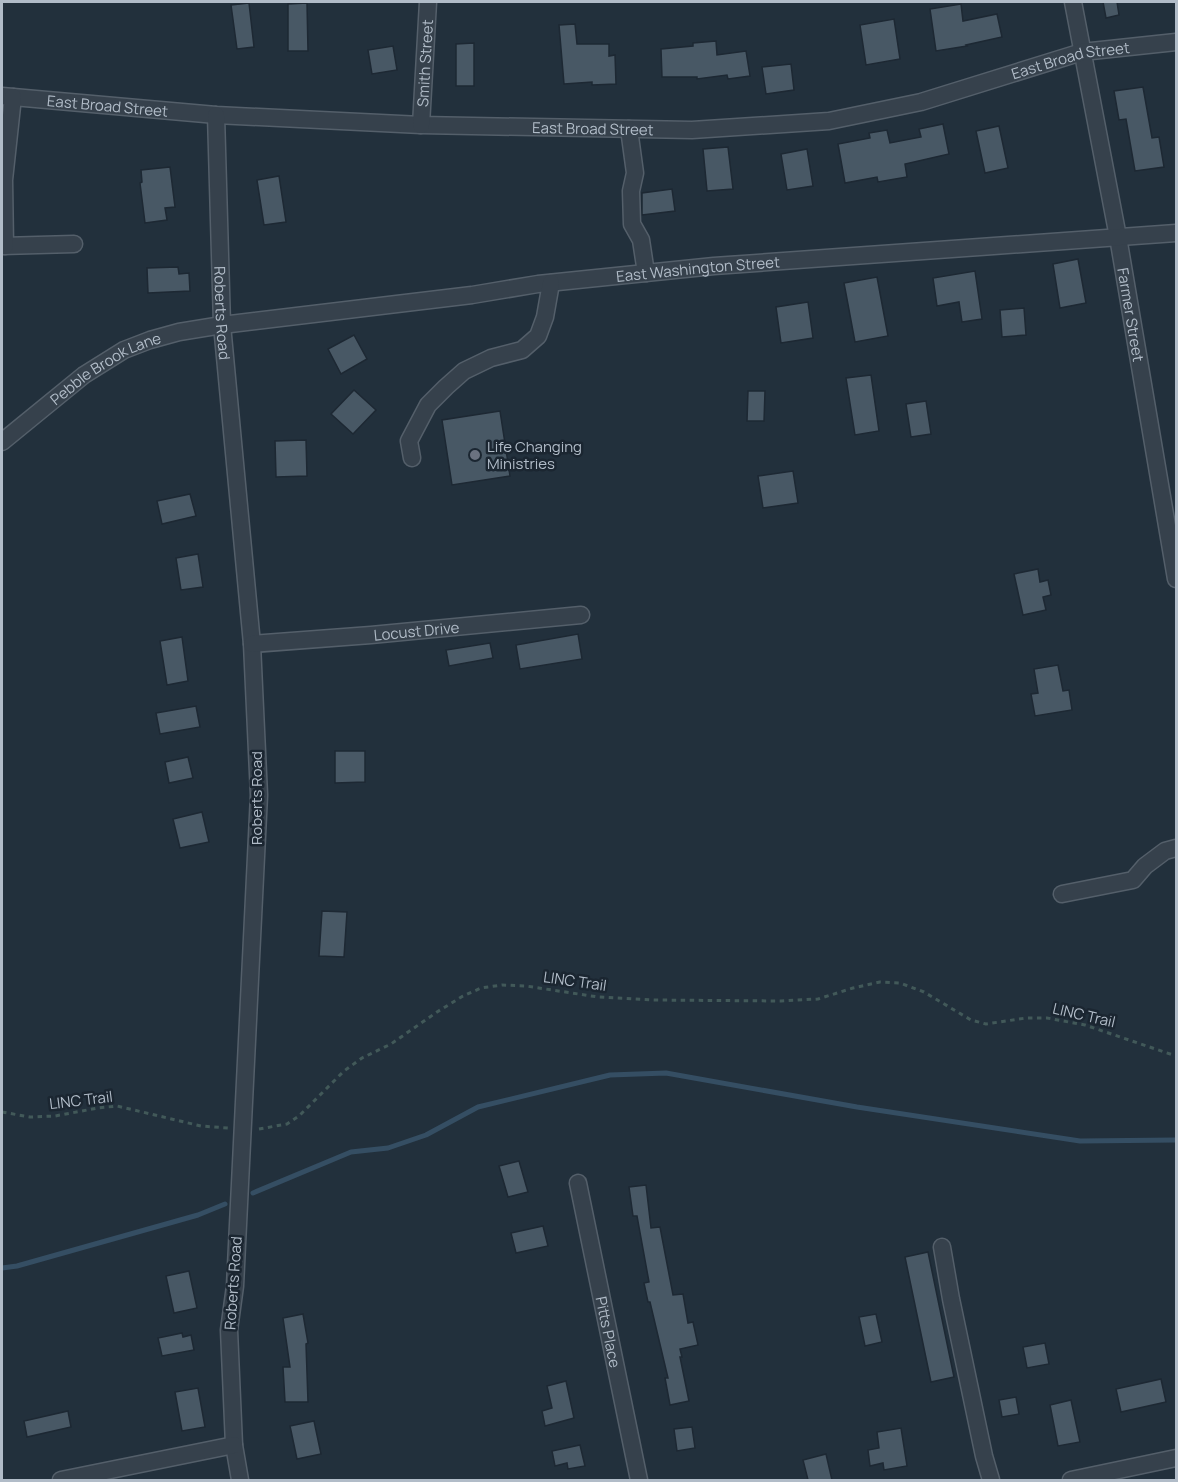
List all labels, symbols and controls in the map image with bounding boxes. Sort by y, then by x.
street label: Smith Street [412,19,437,107]
street label: East Broad Street [1009,37,1131,84]
street label: East Broad Street [46,90,169,121]
street label: East Broad Street [532,117,654,140]
street label: East Washington Street [615,251,781,286]
street label: Roberts Road [210,266,236,361]
street label: Farmer Street [1113,266,1149,363]
street label: Pebble Brook Lane [45,327,163,409]
place label: Life Changing Ministries [487,436,582,474]
marker: Life Changing Ministries [468,448,482,462]
street label: Locust Drive [373,616,460,645]
street label: Roberts Road [246,751,267,845]
street label: LINC Trail [542,966,608,996]
street label: LINC Trail [1051,998,1117,1032]
street label: LINC Trail [48,1086,114,1114]
street label: Roberts Road [219,1235,247,1331]
street label: Pitts Place [591,1294,626,1370]

